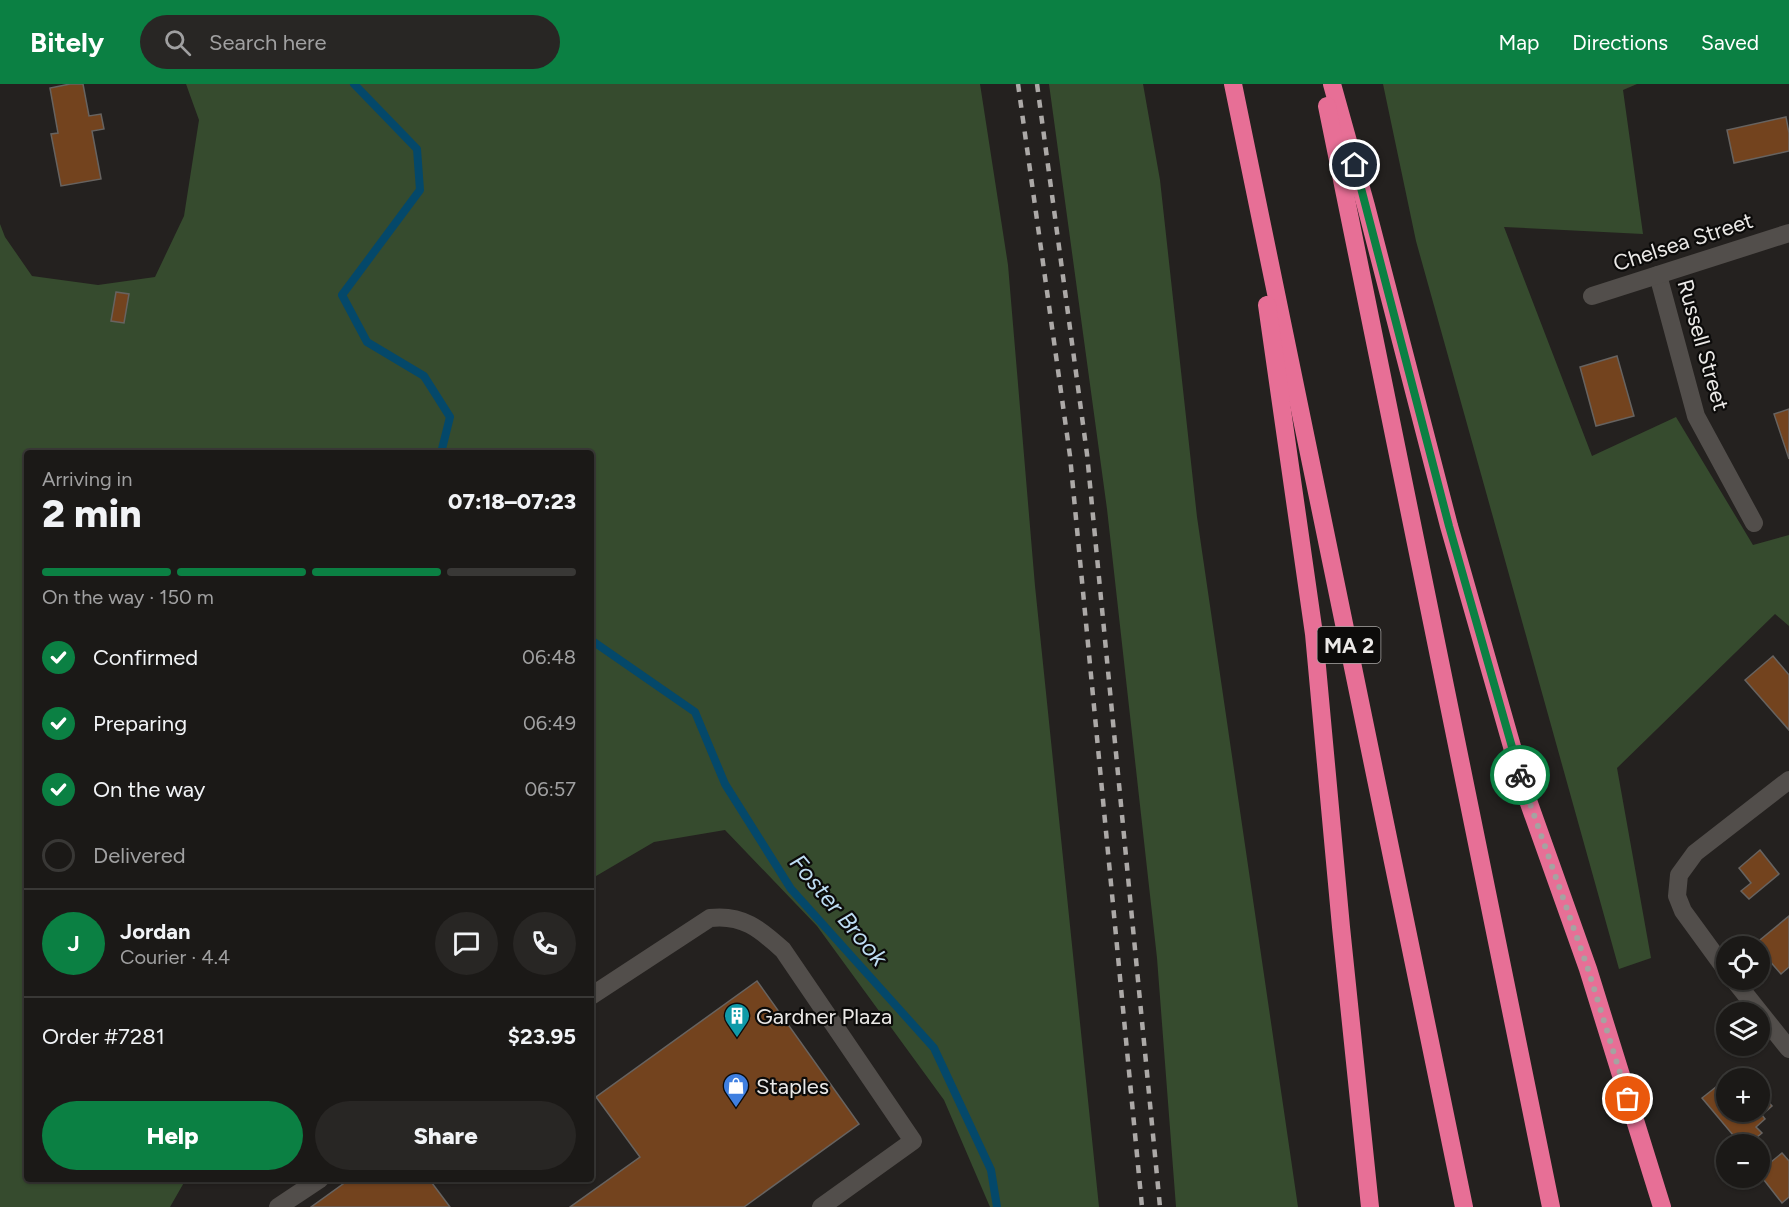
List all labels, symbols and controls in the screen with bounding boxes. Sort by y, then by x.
search box [140,15,560,69]
text: Bitely [30,25,104,59]
icon: search [161,26,194,59]
text: Search here [209,29,327,56]
text: Map [1498,30,1539,55]
text: Directions [1572,30,1668,55]
text: Saved [1701,30,1759,55]
pin [1329,139,1380,190]
icon: home [1338,148,1371,181]
street label: Chelsea Street [1610,207,1756,277]
street label: Russell Street [1671,276,1735,414]
text: Arriving in [42,467,132,491]
text: 07:18–07:23 [448,488,576,515]
text: 2 min [42,490,142,537]
text: On the way · 150 m [42,585,214,609]
road number: MA 2 [1318,627,1380,663]
icon: check [42,641,75,674]
text: Confirmed [93,644,198,671]
text: 06:48 [522,645,576,669]
icon: check [42,707,75,740]
text: Preparing [93,710,187,737]
text: 06:49 [523,711,576,735]
courier [1490,745,1550,805]
icon: bike [1504,759,1537,792]
icon: check [42,773,75,806]
text: On the way [93,776,205,803]
text: 06:57 [525,777,576,801]
text: Delivered [93,842,186,869]
water label: Foster Brook [784,848,895,973]
button: chat [435,912,498,975]
button: phone [513,912,576,975]
text: Jordan [120,918,191,945]
text: J [67,930,80,957]
map controls [1716,936,1770,1188]
button: locate [1716,936,1770,990]
text: Courier · 4.4 [120,945,230,969]
building icon: Gardner Plaza [722,1001,752,1039]
button: layers [1716,1002,1770,1056]
place label: Gardner Plaza [756,1003,892,1030]
text: Order #7281 [42,1023,165,1050]
text: $23.95 [508,1023,576,1050]
button: + [1716,1068,1770,1122]
shop icon: Staples [721,1071,751,1109]
place label: Staples [756,1073,829,1100]
pin [1602,1073,1653,1124]
icon: bag [1611,1082,1644,1115]
button: Help [42,1101,303,1170]
button: Share [315,1101,576,1170]
button: − [1716,1134,1770,1188]

